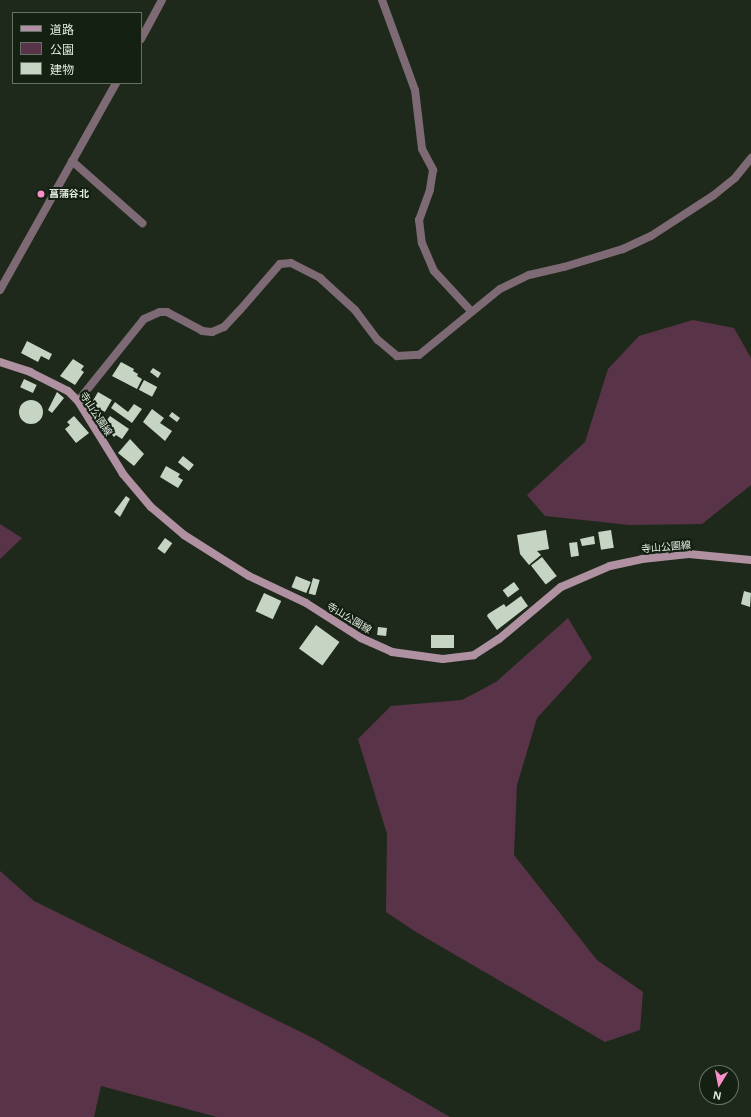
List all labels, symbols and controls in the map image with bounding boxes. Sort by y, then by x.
legend [12,12,142,84]
text: 道路 [50,23,74,37]
text: 公園 [50,43,74,57]
text: 建物 [50,63,74,77]
place label: 菖蒲谷北 [49,188,89,200]
marker: 菖蒲谷北 [36,189,46,199]
street label: 寺山公園線 [77,390,115,438]
street label: 寺山公園線 [641,539,691,555]
street label: 寺山公園線 [324,600,374,636]
north arrow [699,1065,739,1105]
text: N [712,1089,722,1102]

